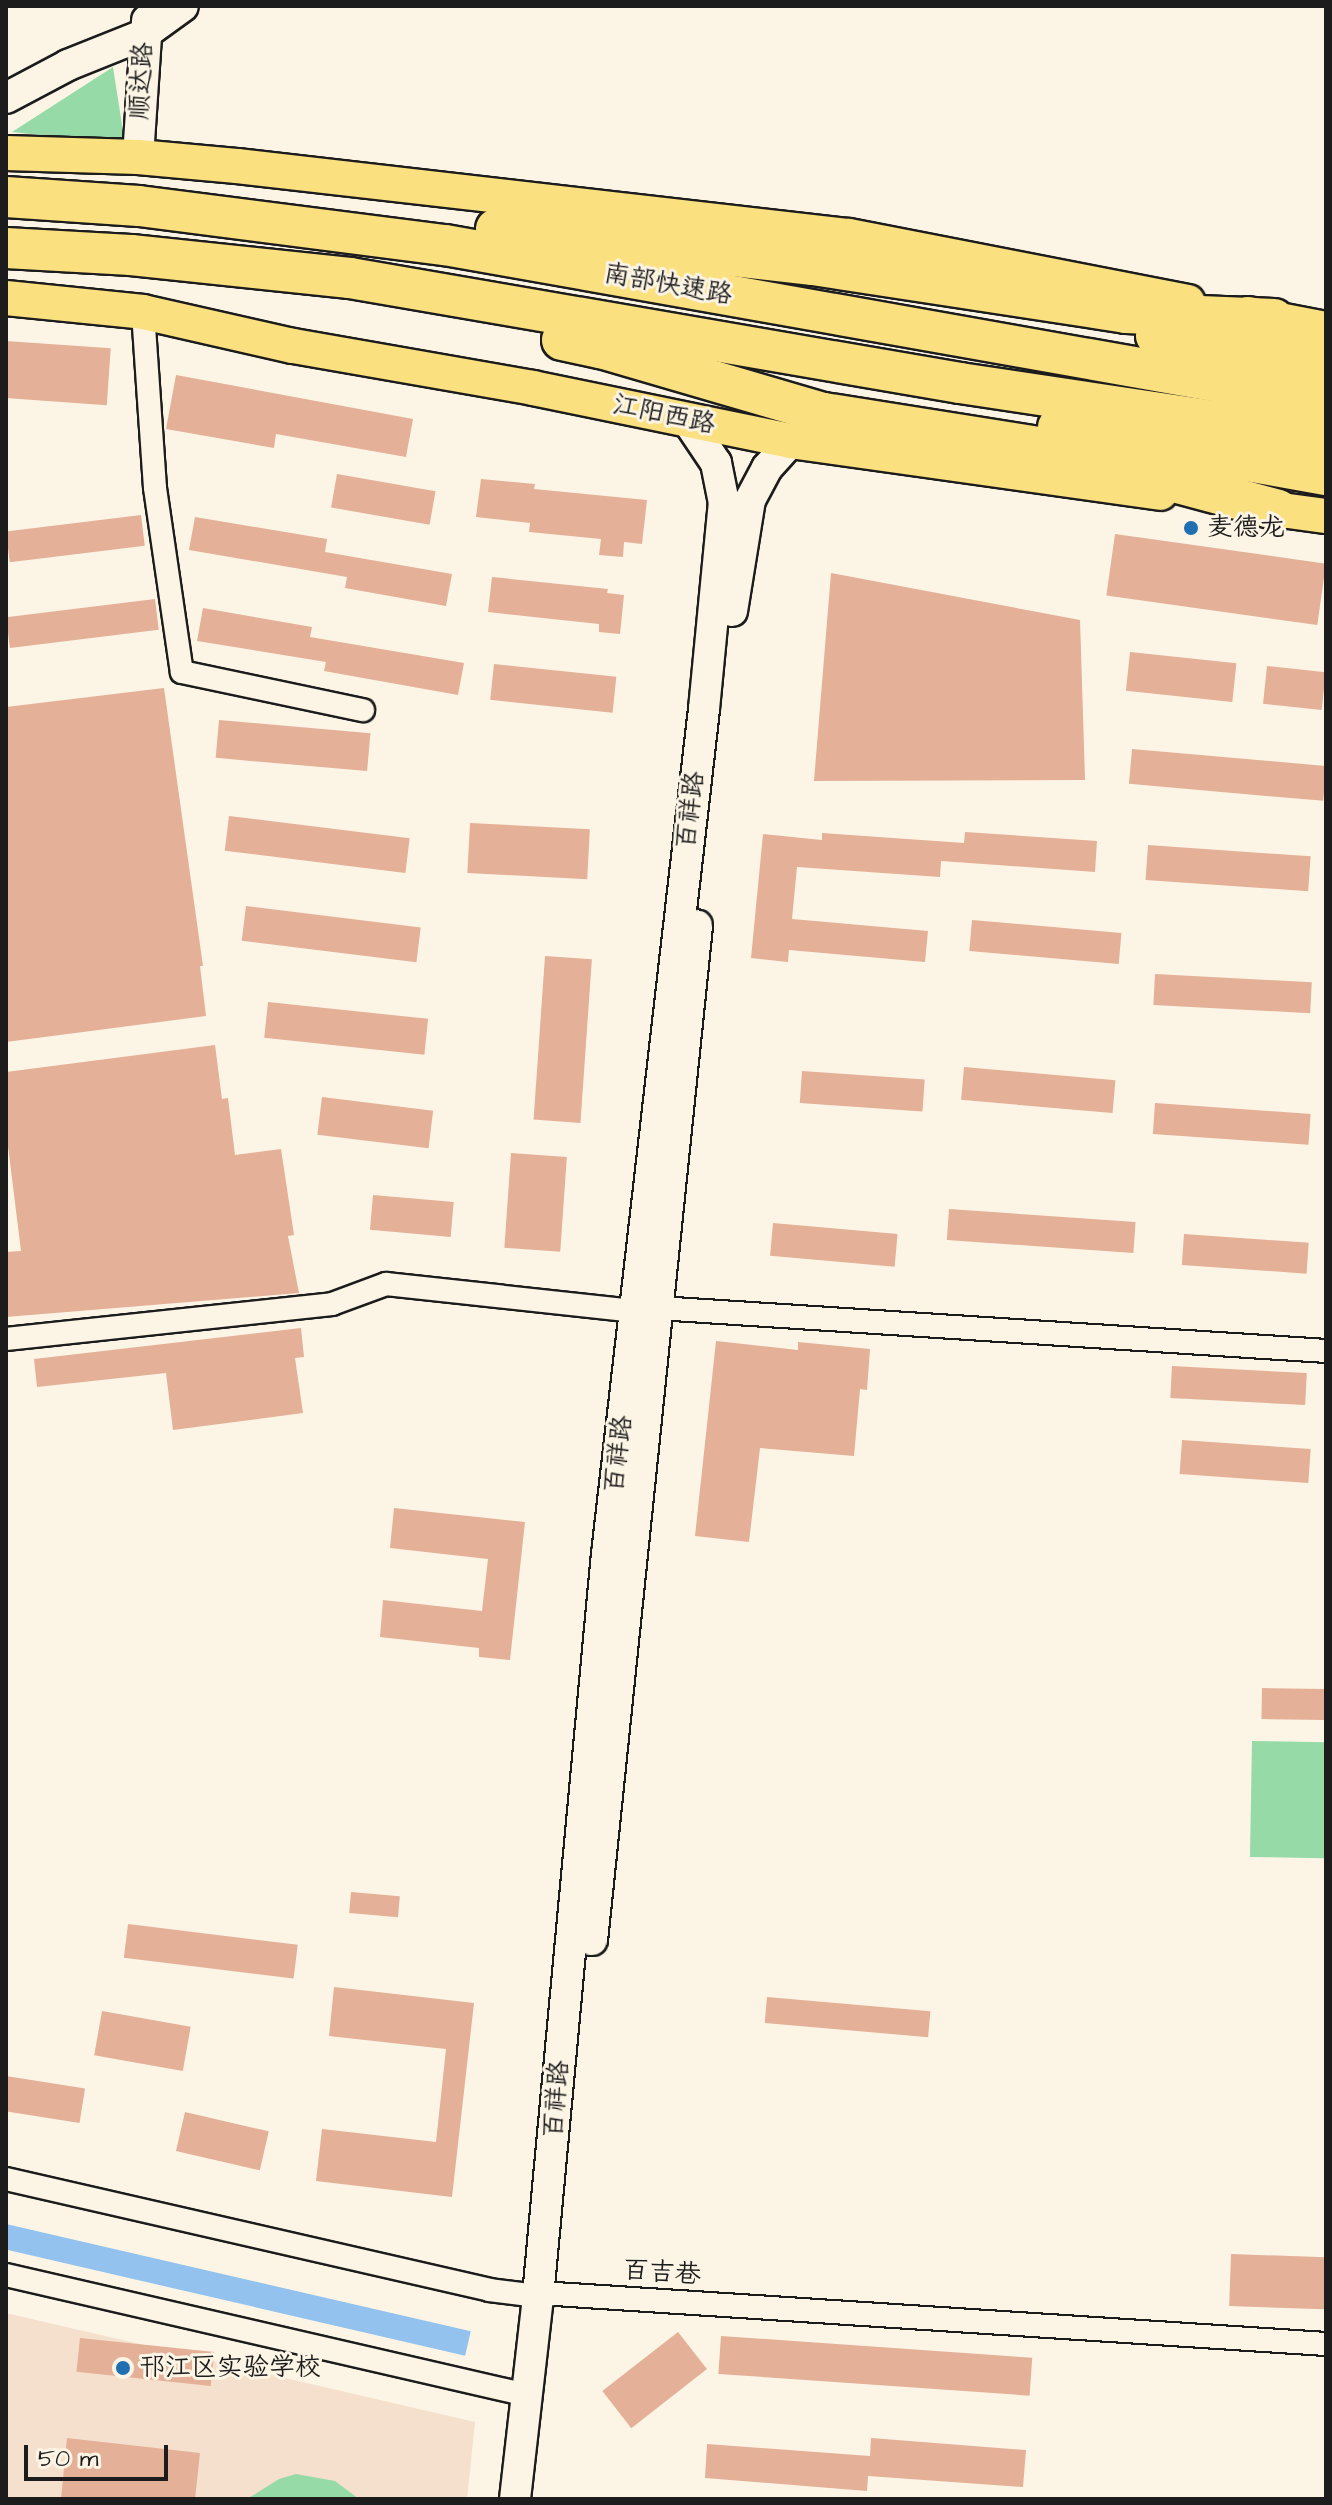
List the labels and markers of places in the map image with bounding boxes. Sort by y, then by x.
place label: 麦德龙 [1207,512,1285,544]
marker: 麦德龙 [1182,519,1200,537]
place label: 邗江区实验学校 [139,2352,321,2384]
marker: 邗江区实验学校 [114,2359,132,2377]

